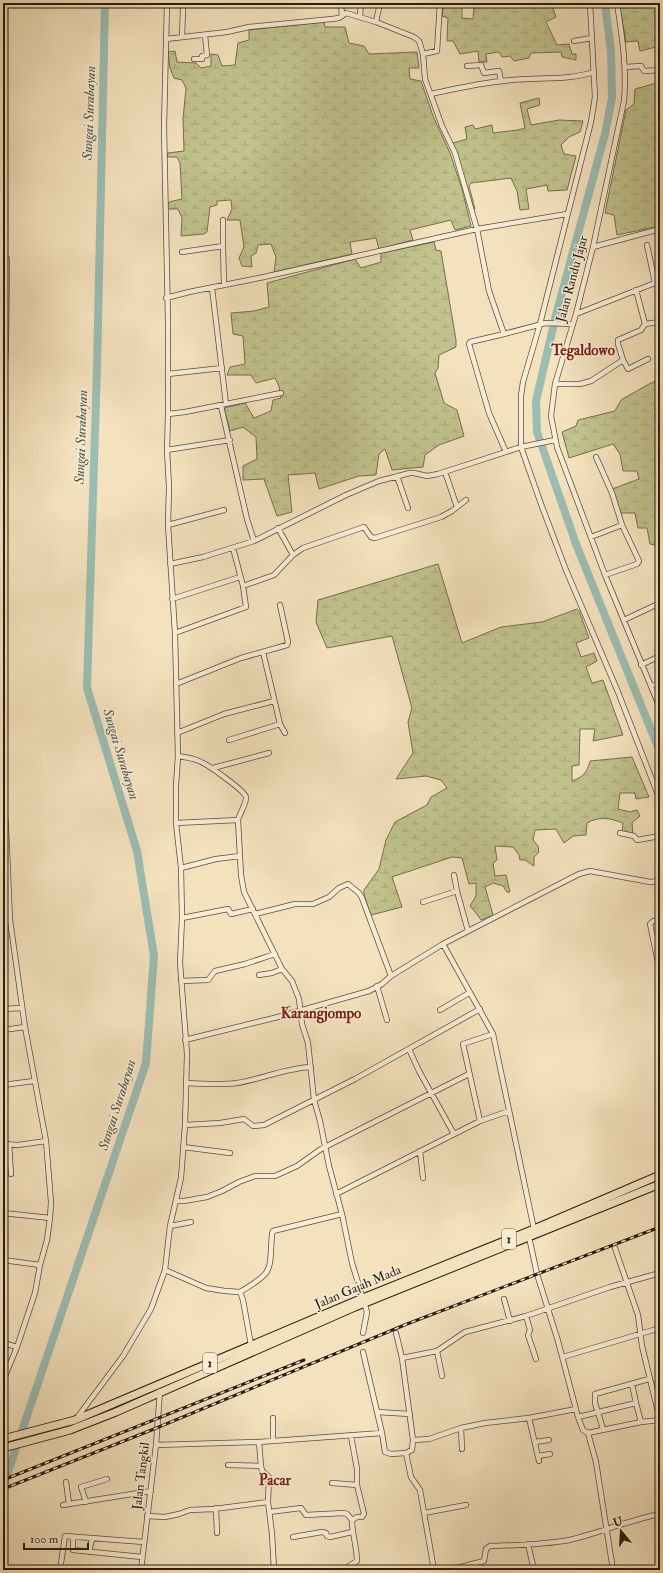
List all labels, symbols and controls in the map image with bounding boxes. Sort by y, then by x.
water label: Sungai Surabayan [79,65,99,162]
street label: Jalan Randu Jajar [552,234,591,325]
district label: Tegaldowo [550,341,616,361]
water label: Sungai Surabayan [71,389,91,486]
water label: Sungai Surabayan [99,705,143,802]
district label: Karangjompo [281,1004,362,1024]
water label: Sungai Surabayan [94,1057,140,1154]
road number: 1 [502,1229,516,1249]
street label: Jalan Gajah Mada [312,1261,404,1313]
road number: 1 [203,1353,217,1373]
street label: Jalan Tangkil [129,1441,153,1512]
district label: Pacar [259,1471,292,1490]
north arrow [601,1511,641,1551]
text: U [612,1514,625,1530]
scale bar [24,1525,88,1551]
text: 100 m [30,1532,59,1547]

